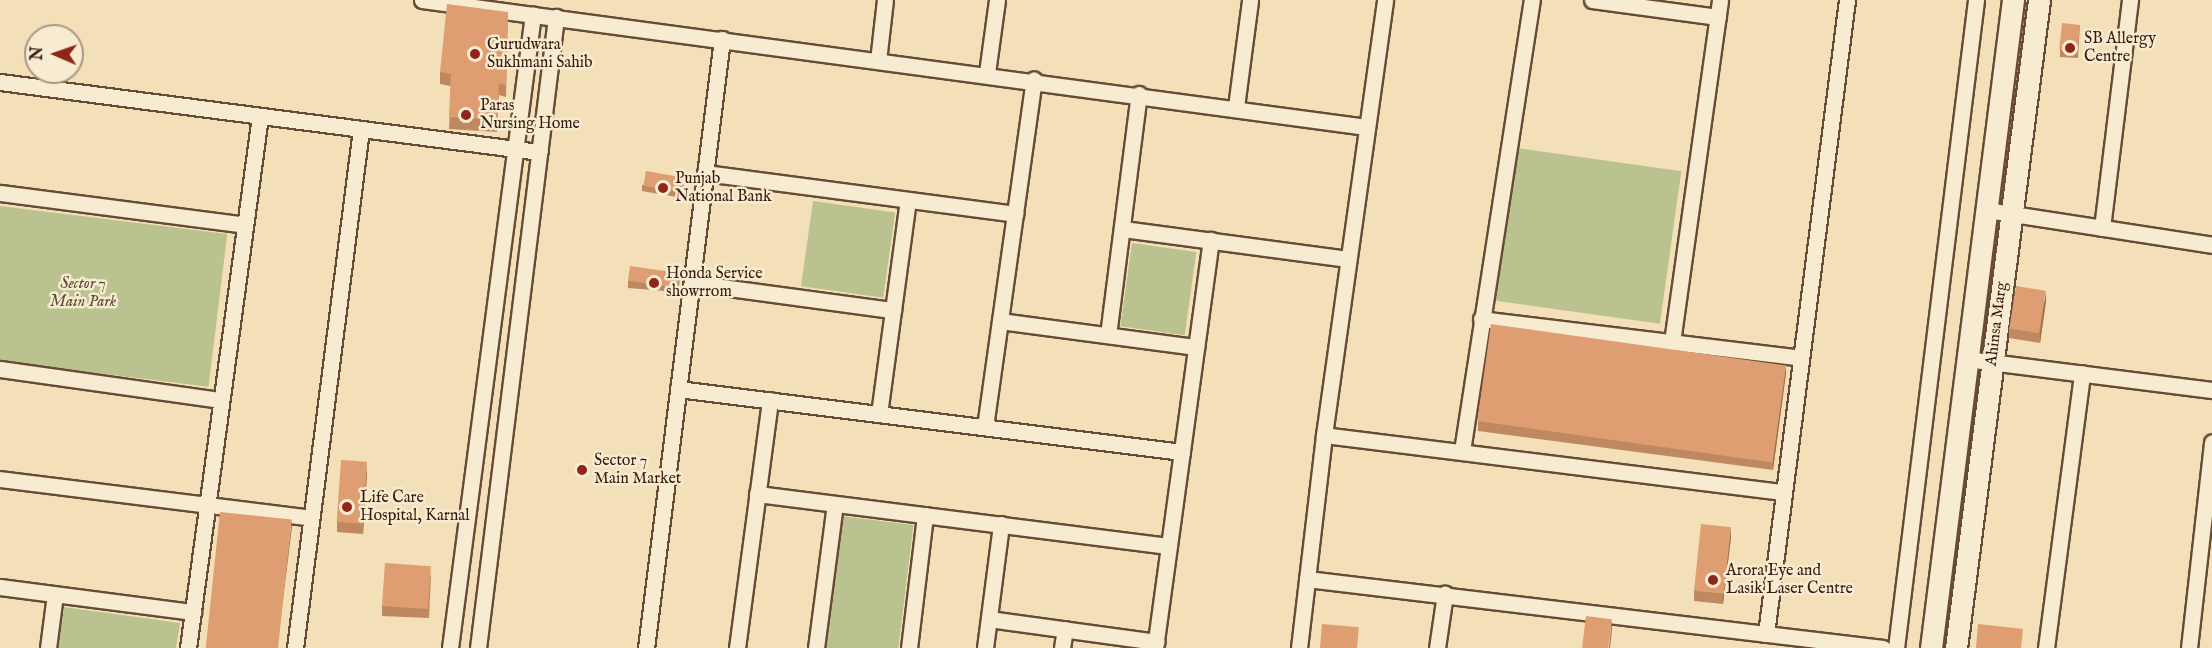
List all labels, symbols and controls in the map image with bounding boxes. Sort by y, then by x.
north arrow [24,24,84,84]
place label: SB Allergy Centre [2084,29,2156,67]
place label: Gurudwara Sukhmani Sahib [487,35,593,73]
marker: SB Allergy Centre [2061,39,2079,57]
text: N [28,46,48,61]
marker: Gurudwara Sukhmani Sahib [468,47,482,61]
place label: Paras Nursing Home [480,96,580,134]
marker: Paras Nursing Home [457,106,475,124]
place label: Punjab National Bank [675,169,771,207]
marker: Punjab National Bank [656,181,670,195]
place label: Honda Service showrrom [666,264,762,302]
park label: Sector 7 Main Park [50,274,116,312]
marker: Honda Service showrrom [647,276,661,290]
street label: Ahinsa Marg [1982,281,2012,367]
place label: Sector 7 Main Market [594,451,681,489]
marker: Sector 7 Main Market [575,463,589,477]
place label: Life Care Hospital, Karnal [360,488,470,526]
marker: Life Care Hospital, Karnal [338,498,356,516]
place label: Arora Eye and Lasik Laser Centre [1726,561,1853,599]
marker: Arora Eye and Lasik Laser Centre [1704,571,1722,589]

